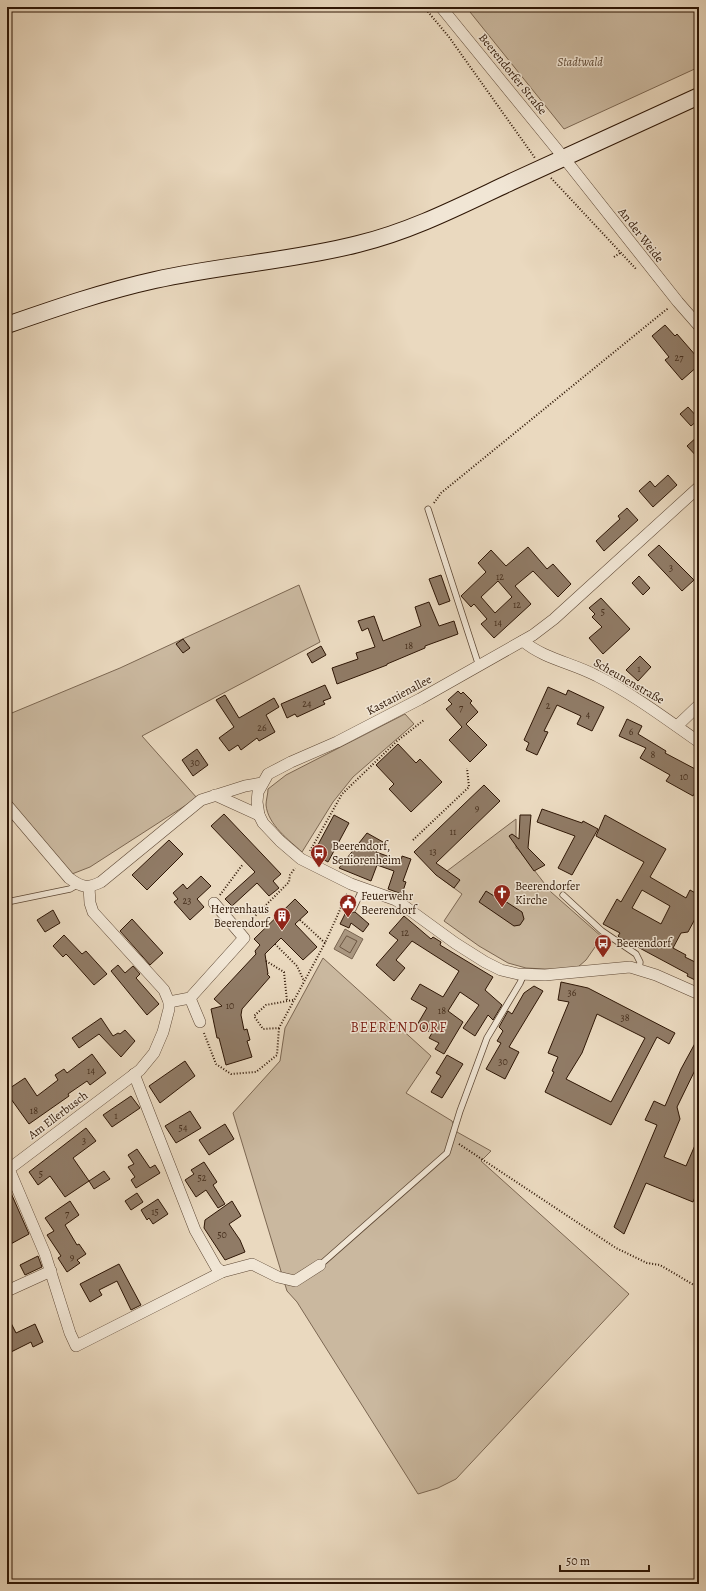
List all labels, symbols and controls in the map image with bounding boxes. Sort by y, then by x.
street label: Beerendorfer Straße [475,30,551,118]
park label: Stadtwald [557,54,603,70]
street label: An der Weide [614,204,667,266]
house number: 27 [675,351,684,364]
house number: 3 [669,561,673,574]
house number: 12 [496,570,504,583]
house number: 12 [513,598,521,611]
house number: 5 [601,605,605,618]
house number: 14 [494,616,502,629]
house number: 18 [405,639,413,652]
street label: Scheunenstraße [591,654,667,708]
house number: 1 [637,662,641,675]
street label: Kastanienallee [364,671,434,719]
house number: 24 [302,697,312,710]
house number: 2 [546,699,551,712]
house number: 7 [459,701,464,714]
house number: 4 [586,708,591,721]
house number: 26 [257,721,267,734]
house number: 6 [629,725,634,738]
house number: 8 [651,748,656,761]
house number: 30 [190,756,200,769]
house number: 10 [680,770,688,783]
house number: 9 [475,801,480,814]
house number: 11 [450,825,457,838]
place label: Beerendorf, Seniorenheim [332,838,401,868]
bus stop icon: Beerendorf, Seniorenheim [309,843,329,868]
house number: 13 [429,845,437,858]
place label: Beerendorfer Kirche [515,878,580,908]
church icon: Beerendorfer Kirche [492,883,512,908]
place label: Feuerwehr Beerendorf [361,888,418,918]
public building icon: Feuerwehr Beerendorf [338,893,358,918]
house number: 23 [183,894,191,907]
place label: Herrenhaus Beerendorf [210,901,271,931]
building icon: Herrenhaus Beerendorf [272,906,292,931]
house number: 12 [401,926,409,939]
bus stop icon: Beerendorf [593,933,613,958]
place label: Beerendorf [616,935,673,951]
house number: 36 [568,986,577,999]
house number: 10 [226,999,234,1012]
house number: 18 [438,1004,446,1017]
house number: 38 [620,1011,630,1024]
district label: BEERENDORF [350,1018,448,1037]
house number: 30 [498,1055,508,1068]
house number: 14 [87,1064,95,1077]
street label: Am Ellerbusch [24,1087,92,1143]
house number: 18 [30,1104,38,1117]
house number: 1 [114,1109,118,1122]
house number: 54 [179,1121,188,1134]
house number: 3 [82,1134,86,1147]
house number: 5 [39,1167,43,1180]
house number: 52 [197,1171,207,1184]
house number: 15 [151,1205,159,1218]
house number: 7 [65,1207,70,1220]
house number: 50 [217,1228,227,1241]
house number: 9 [70,1250,75,1263]
scale bar [560,1547,649,1573]
text: 50 m [566,1553,590,1569]

